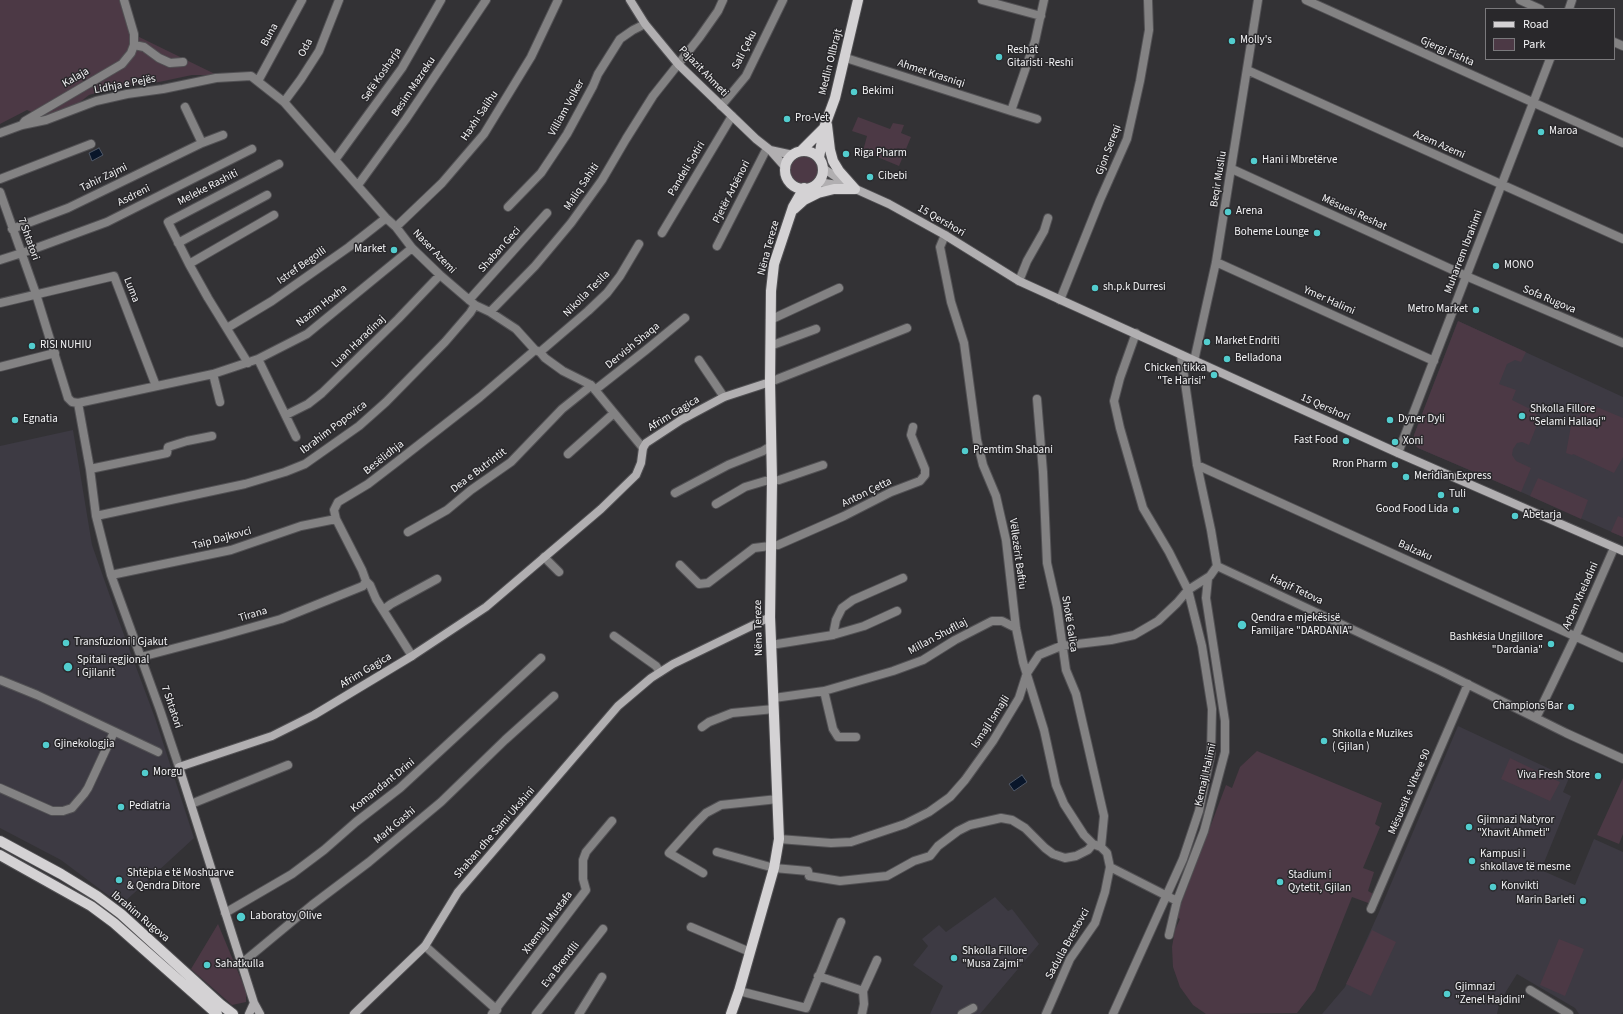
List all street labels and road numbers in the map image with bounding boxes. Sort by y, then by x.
street label: Buna [259,21,281,49]
street label: Sali Çeku [730,28,760,72]
street label: Medlin Ollbrajt [816,28,846,96]
street label: Gjergj Fishta [1418,34,1476,70]
street label: Oda [296,37,316,59]
street label: Pajazit Ahmeti [675,44,731,100]
street label: Sefë Kosharja [359,45,405,105]
street label: Besim Mazreku [389,55,439,119]
street label: Ahmet Krasniqi [896,57,966,91]
street label: Kalaja [60,65,92,91]
street label: Lidhja e Pejës [93,73,157,97]
street label: Villiam Volker [546,78,588,138]
street label: Haxhi Salihu [458,89,502,143]
street label: Gjon Sereqi [1093,123,1125,177]
street label: Azem Azemi [1411,128,1467,162]
street label: Pandeli Sotiri [666,139,708,199]
street label: Beqir Musliu [1208,150,1230,208]
street label: Pjetër Arbënori [710,158,754,226]
street label: Tahir Zajmi [78,161,130,195]
street label: Maliq Sahiti [561,161,603,213]
street label: Meleke Rashiti [176,167,240,209]
street label: Asdreni [115,182,153,210]
street label: Mësuesi Reshat [1319,192,1389,234]
street label: 15 Qershori [915,202,967,240]
street label: Muharrem Ibrahimi [1442,208,1486,296]
street label: 7 Shtatori [14,216,42,262]
street label: Nëna Tereze [755,219,783,277]
street label: Shaban Geci [476,224,524,276]
street label: Naser Azemi [410,227,458,277]
street label: Istref Begolli [275,244,329,288]
street label: Nikolla Teslla [561,268,613,320]
street label: Luma [120,276,142,304]
street label: Nazim Hoxha [294,282,350,330]
street label: Sofa Rugova [1520,283,1578,317]
street label: Ymer Halimi [1301,284,1357,318]
street label: Luan Haradinaj [329,313,389,371]
street label: Dervish Shaqa [603,320,663,372]
street label: 15 Qershori [1298,391,1352,425]
street label: Afrim Gagica [646,393,702,435]
street label: Ibrahim Popovica [298,399,370,457]
street label: Besëlidhja [361,438,407,478]
street label: Dea e Butrintit [449,446,509,496]
street label: Anton Çetta [840,475,894,511]
street label: Vëllezërit Baftiu [1005,518,1029,590]
street label: Taip Dajkovci [191,525,253,553]
street label: Balzaku [1396,538,1434,564]
street label: Arben Xheladini [1560,560,1602,632]
street label: Haqif Tetova [1267,572,1325,608]
street label: Shotë Galica [1058,595,1080,653]
street label: Nëna Tereze [752,600,766,656]
street label: Tirana [237,604,269,626]
street label: Millan Shufllaj [906,616,970,658]
street label: Afrim Gagica [338,650,394,692]
street label: 7 Shtatori [158,684,184,730]
street label: Ismajl Ismajli [969,693,1013,751]
street label: Kemajl Halimi [1192,742,1220,808]
street label: Mësuesit e Viteve 90 [1386,747,1434,837]
street label: Komandant Drini [348,756,418,816]
street label: Shaban dhe Sami Ukshini [452,785,538,881]
street label: Mark Gashi [371,805,419,847]
street label: Ibrahim Rugova [108,889,172,945]
street label: Xhemajl Mustafa [520,889,576,957]
street label: Sadulla Brestovci [1043,906,1093,982]
street label: Eva Brendlli [539,939,583,991]

